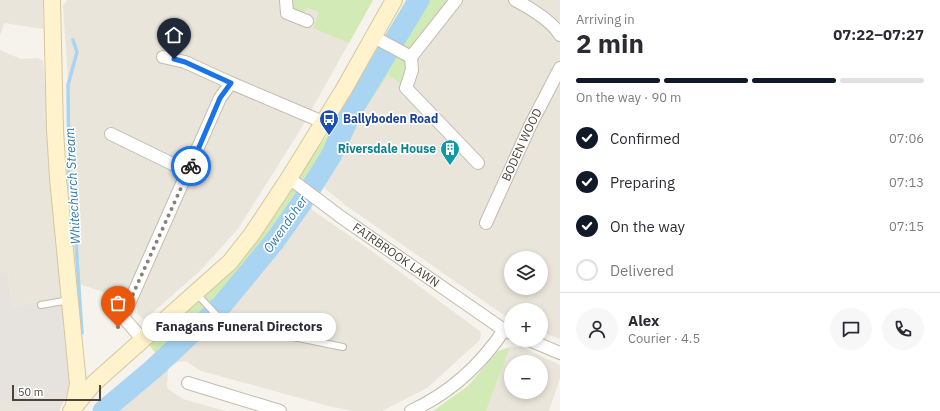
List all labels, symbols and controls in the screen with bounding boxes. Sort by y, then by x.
text: Arriving in [576,11,635,28]
pin [157,18,191,59]
icon: home [163,24,185,46]
text: 07:22–07:27 [833,25,924,44]
text: 2 min [576,26,644,60]
text: On the way · 90 m [576,89,681,106]
street label: BODEN WOOD [498,106,545,183]
bus stop icon: Ballyboden Road [318,108,340,136]
place label: Ballyboden Road [343,111,438,126]
water label: Whitechurch Stream [61,127,84,245]
icon: check [576,127,598,149]
text: Confirmed [610,129,680,148]
text: 07:06 [889,130,924,147]
building icon: Riversdale House [439,138,461,166]
place label: Riversdale House [338,141,436,156]
courier [171,146,211,186]
icon: bike [180,155,202,177]
icon: check [576,171,598,193]
text: Preparing [610,173,675,192]
text: 07:13 [889,174,924,191]
water label: Owendoher [260,191,312,256]
icon: check [576,215,598,237]
text: On the way [610,217,685,236]
text: 07:15 [889,218,924,235]
street label: FAIRBROOK LAWN [350,219,443,290]
map controls [504,251,548,399]
button: layers [504,251,548,295]
text: Delivered [610,261,674,280]
pin [101,286,135,327]
icon: bag [107,292,129,314]
button: + [504,303,548,347]
button: person [576,308,618,350]
button: chat [830,308,872,350]
button: phone [882,308,924,350]
text: Alex [628,311,659,330]
callout: Fanagans Funeral Directors [142,313,336,341]
text: Fanagans Funeral Directors [155,318,323,335]
text: Courier · 4.5 [628,330,700,347]
button: − [504,355,548,399]
scale bar [12,383,101,402]
text: 50 m [18,385,43,399]

